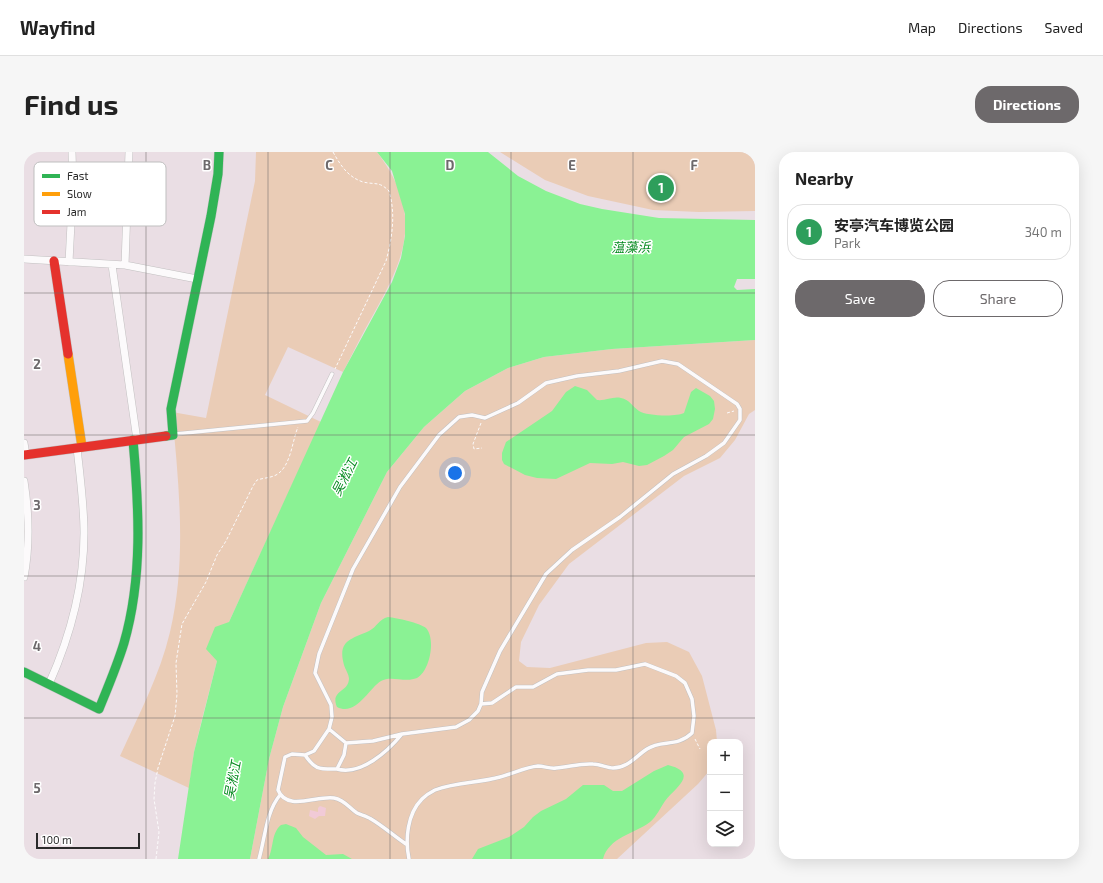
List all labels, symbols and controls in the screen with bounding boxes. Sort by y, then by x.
text: Wayfind [20,16,95,39]
text: Map [908,19,936,36]
text: Directions [958,19,1023,36]
text: Saved [1045,19,1083,36]
button: Directions [975,86,1079,123]
text: Find us [24,87,118,121]
text: B [203,157,211,173]
text: C [325,157,333,173]
text: D [446,157,455,173]
text: E [568,157,576,173]
text: F [690,157,698,173]
legend [34,162,166,226]
text: Nearby [795,168,853,188]
text: Fast [67,169,89,182]
pin: 1 [648,173,674,203]
text: Slow [67,187,92,200]
text: Jam [67,205,86,218]
text: 安亭汽车博览公园 [834,216,954,234]
text: 1 [806,224,812,240]
text: 340 m [1025,224,1062,240]
text: Park [834,235,861,251]
water label: 蕰藻浜 [611,239,652,255]
button: Save [795,280,925,317]
button: Share [933,280,1063,317]
text: 2 [33,356,41,372]
water label: 吴淞江 [328,454,361,498]
your location [445,463,465,483]
text: 3 [33,497,41,513]
text: 4 [33,638,41,654]
map controls [707,739,743,847]
button: + [707,739,743,775]
water label: 吴淞江 [220,757,244,801]
button: − [707,775,743,811]
text: 5 [33,780,41,796]
button: layers [707,811,743,847]
scale bar [36,831,140,850]
text: 100 m [42,833,72,846]

